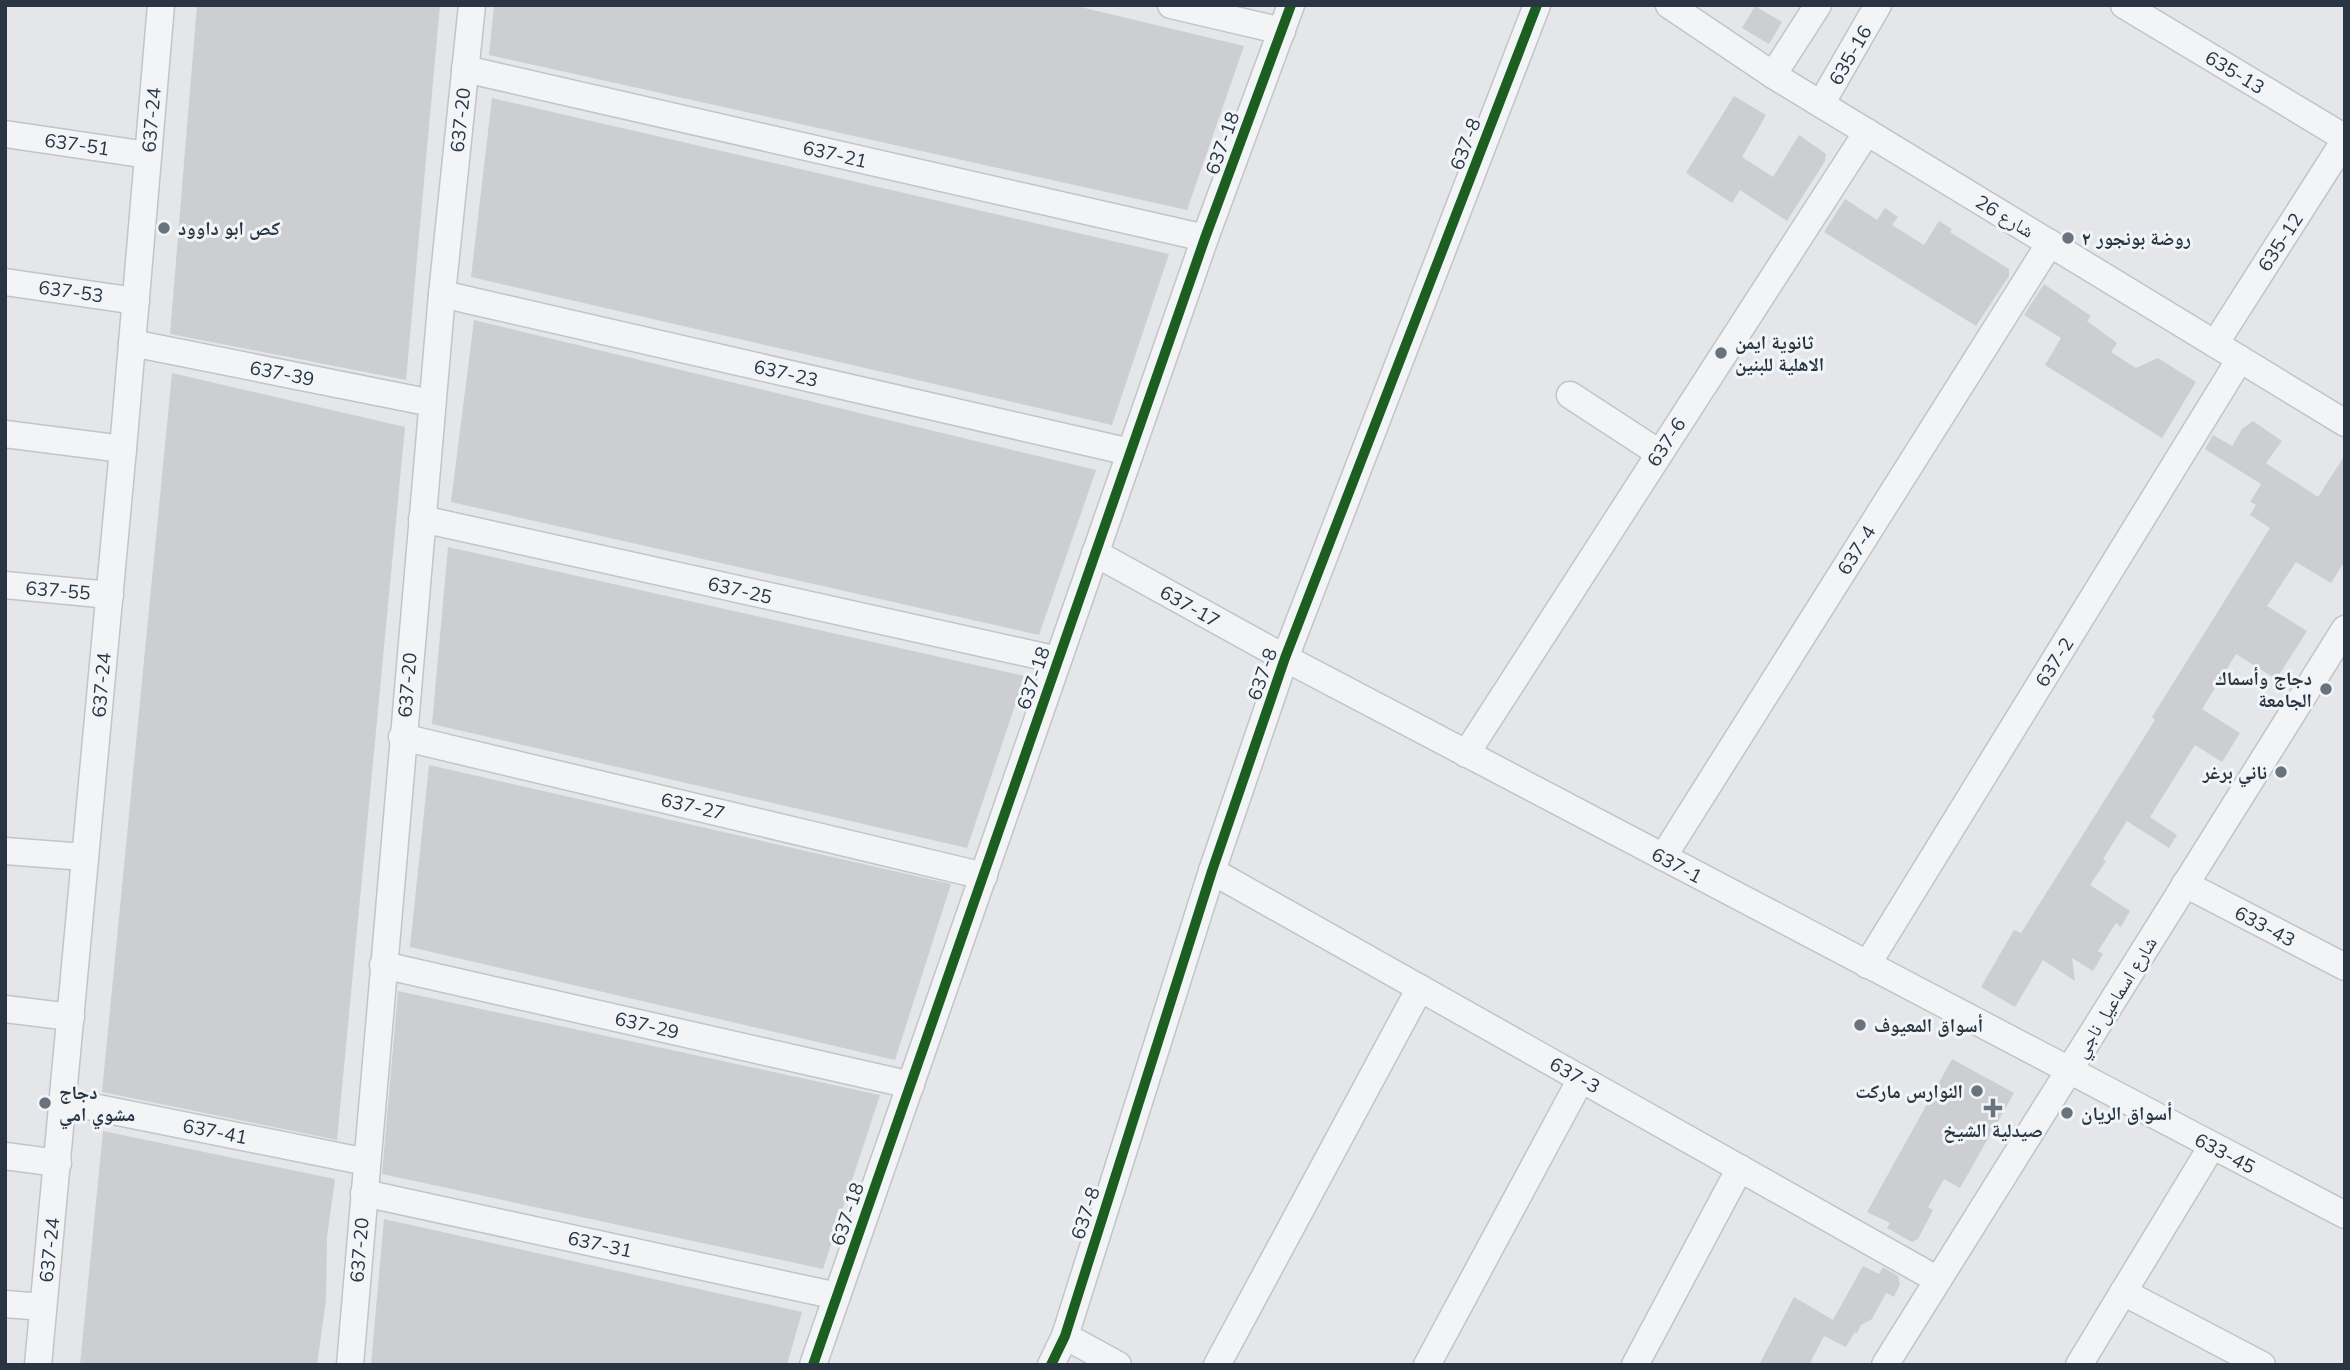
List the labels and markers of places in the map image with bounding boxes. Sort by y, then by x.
place label: كص ابو داوود [178,216,281,240]
marker: كص ابو داوود [156,220,172,236]
place label: روضة بونجور ٢ [2082,226,2191,250]
marker: روضة بونجور ٢ [2060,230,2076,246]
place label: ثانوية ايمن الاهلية للبنين [1735,330,1824,376]
marker: ثانوية ايمن الاهلية للبنين [1713,345,1729,361]
place label: دجاج وأسماك الجامعة [2215,666,2312,712]
marker: دجاج وأسماك الجامعة [2318,681,2334,697]
place label: ناني برغر [2202,760,2267,788]
marker: ناني برغر [2273,764,2289,780]
place label: أسواق المعيوف [1874,1013,1983,1037]
marker: أسواق المعيوف [1852,1017,1868,1033]
place label: النوارس ماركت [1855,1079,1963,1103]
place label: دجاج مشوي امي [59,1080,135,1130]
marker: النوارس ماركت [1969,1083,1985,1099]
marker: دجاج مشوي امي [37,1095,53,1111]
marker: صيدلية الشيخ [1985,1100,2001,1116]
place label: أسواق الريان [2081,1101,2172,1125]
marker: أسواق الريان [2059,1105,2075,1121]
place label: صيدلية الشيخ [1943,1118,2043,1143]

